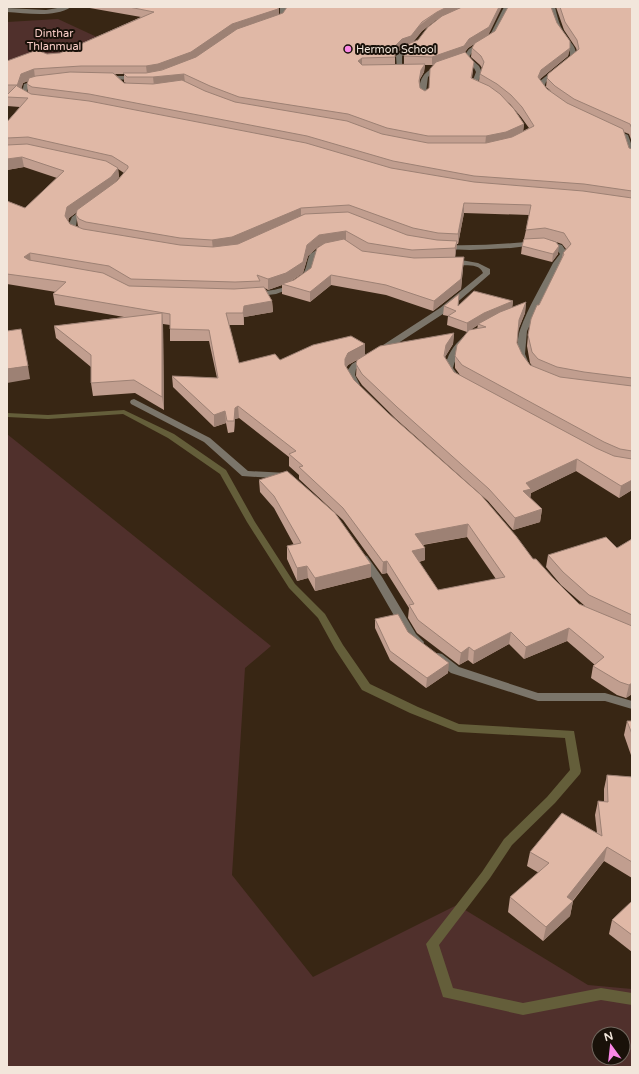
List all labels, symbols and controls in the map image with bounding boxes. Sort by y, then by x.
park label: Dinthar Thlanmual [27,27,81,53]
place label: Hermon School [356,43,436,56]
marker: Hermon School [343,44,353,54]
north arrow [591,1026,631,1066]
text: N [603,1029,614,1044]

